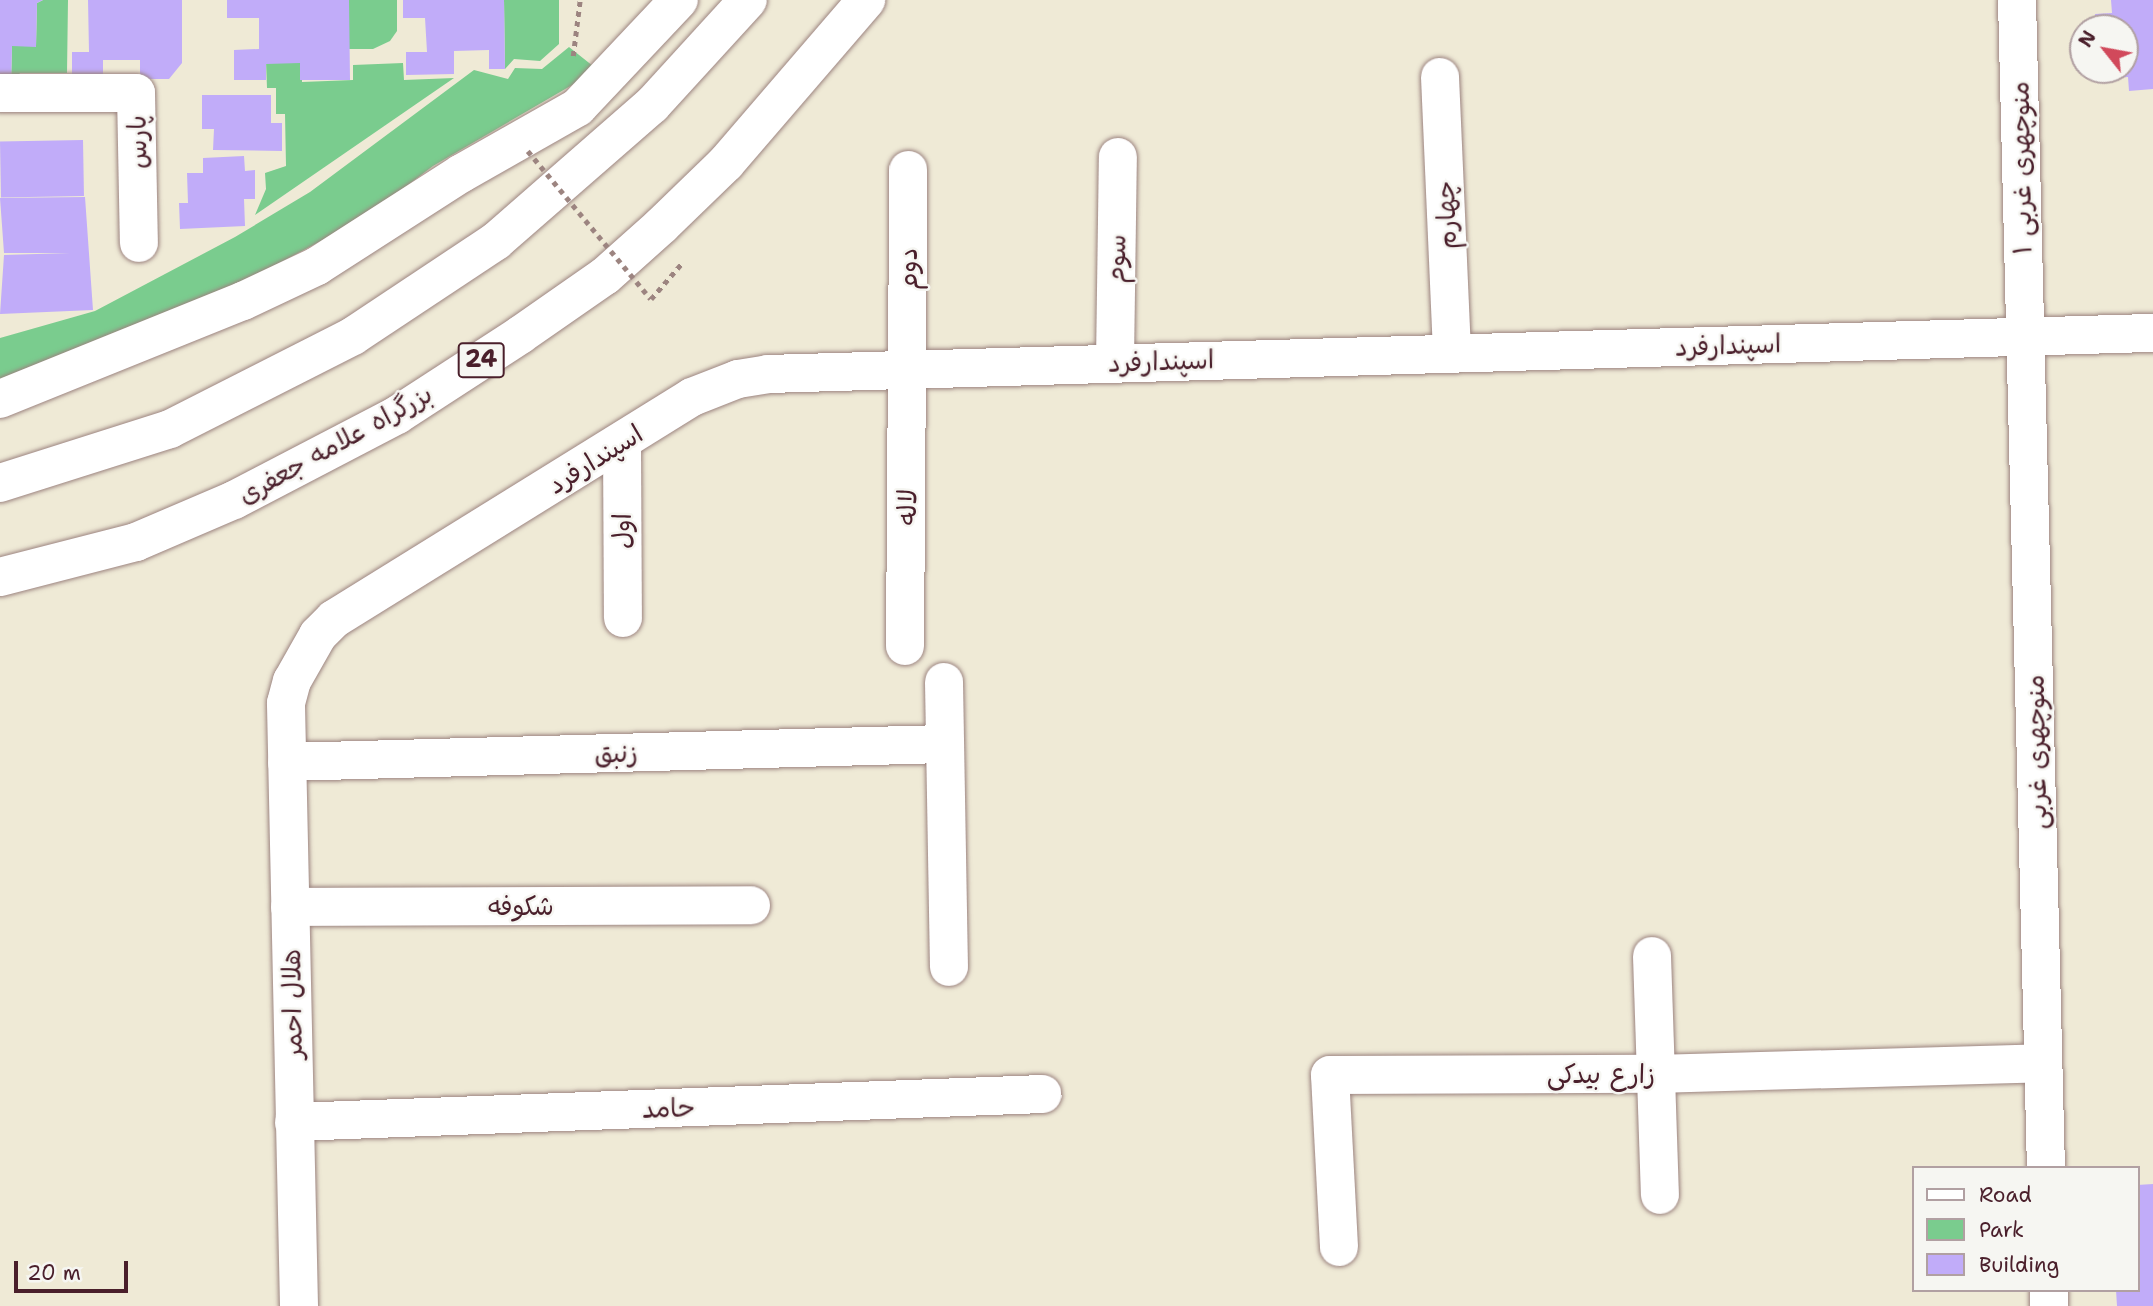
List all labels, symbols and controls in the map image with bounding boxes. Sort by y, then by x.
north arrow [2069,14,2139,84]
text: N [2073,26,2102,52]
street label: منوچهری غربی ۱ [2004,81,2038,255]
street label: پارس [121,115,153,169]
street label: چهارم [1429,180,1463,250]
street label: سوم [1100,234,1132,284]
street label: دوم [892,248,924,290]
street label: اسپندارفرد [1674,328,1782,362]
road number: 24 [456,340,505,380]
street label: اسپندارفرد [1107,344,1215,378]
street label: بزرگراه علامه جعفری [232,378,438,510]
street label: اسپندارفرد [542,418,648,500]
street label: لاله [891,488,923,526]
street label: اول [606,513,638,549]
street label: منوچهری غربی [2019,674,2053,830]
street label: زنبق [594,737,638,769]
street label: شکوفه [488,890,554,922]
street label: هلال احمر [275,949,309,1059]
street label: زارع بیدکی [1547,1058,1655,1090]
street label: حامد [641,1091,695,1125]
legend [1912,1166,2139,1292]
text: Road [1979,1181,2032,1209]
text: Park [1979,1216,2024,1244]
scale bar [18,1246,131,1290]
text: Building [1979,1251,2059,1279]
text: 20 m [27,1259,81,1287]

